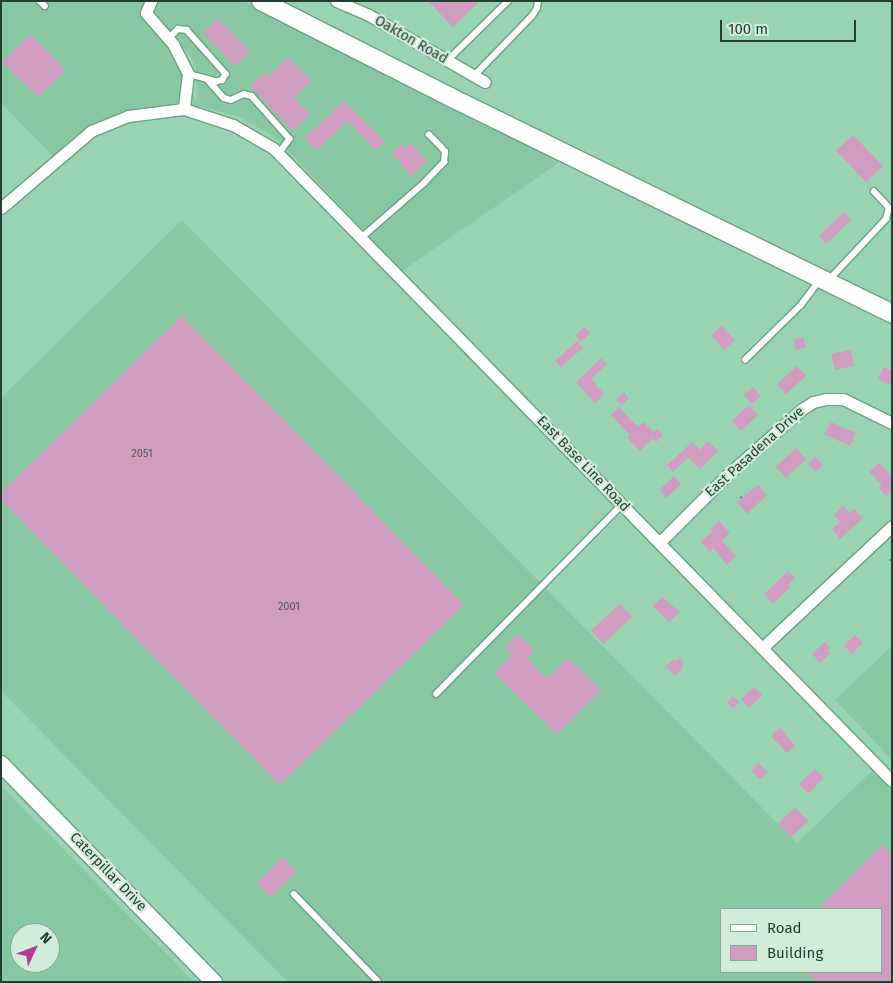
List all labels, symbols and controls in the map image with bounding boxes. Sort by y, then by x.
scale bar [723,10,859,42]
street label: Oakton Road [371,12,451,68]
text: 100 m [728,20,768,38]
street label: East Pasadena Drive [702,403,808,501]
street label: East Base Line Road [533,413,633,515]
house number: 2051 [131,447,153,461]
house number: 2001 [278,600,300,614]
street label: Caterpillar Drive [66,829,150,915]
legend [720,908,883,973]
text: Road [767,919,802,937]
north arrow [10,923,60,973]
text: N [36,929,55,947]
text: Building [767,944,823,962]

